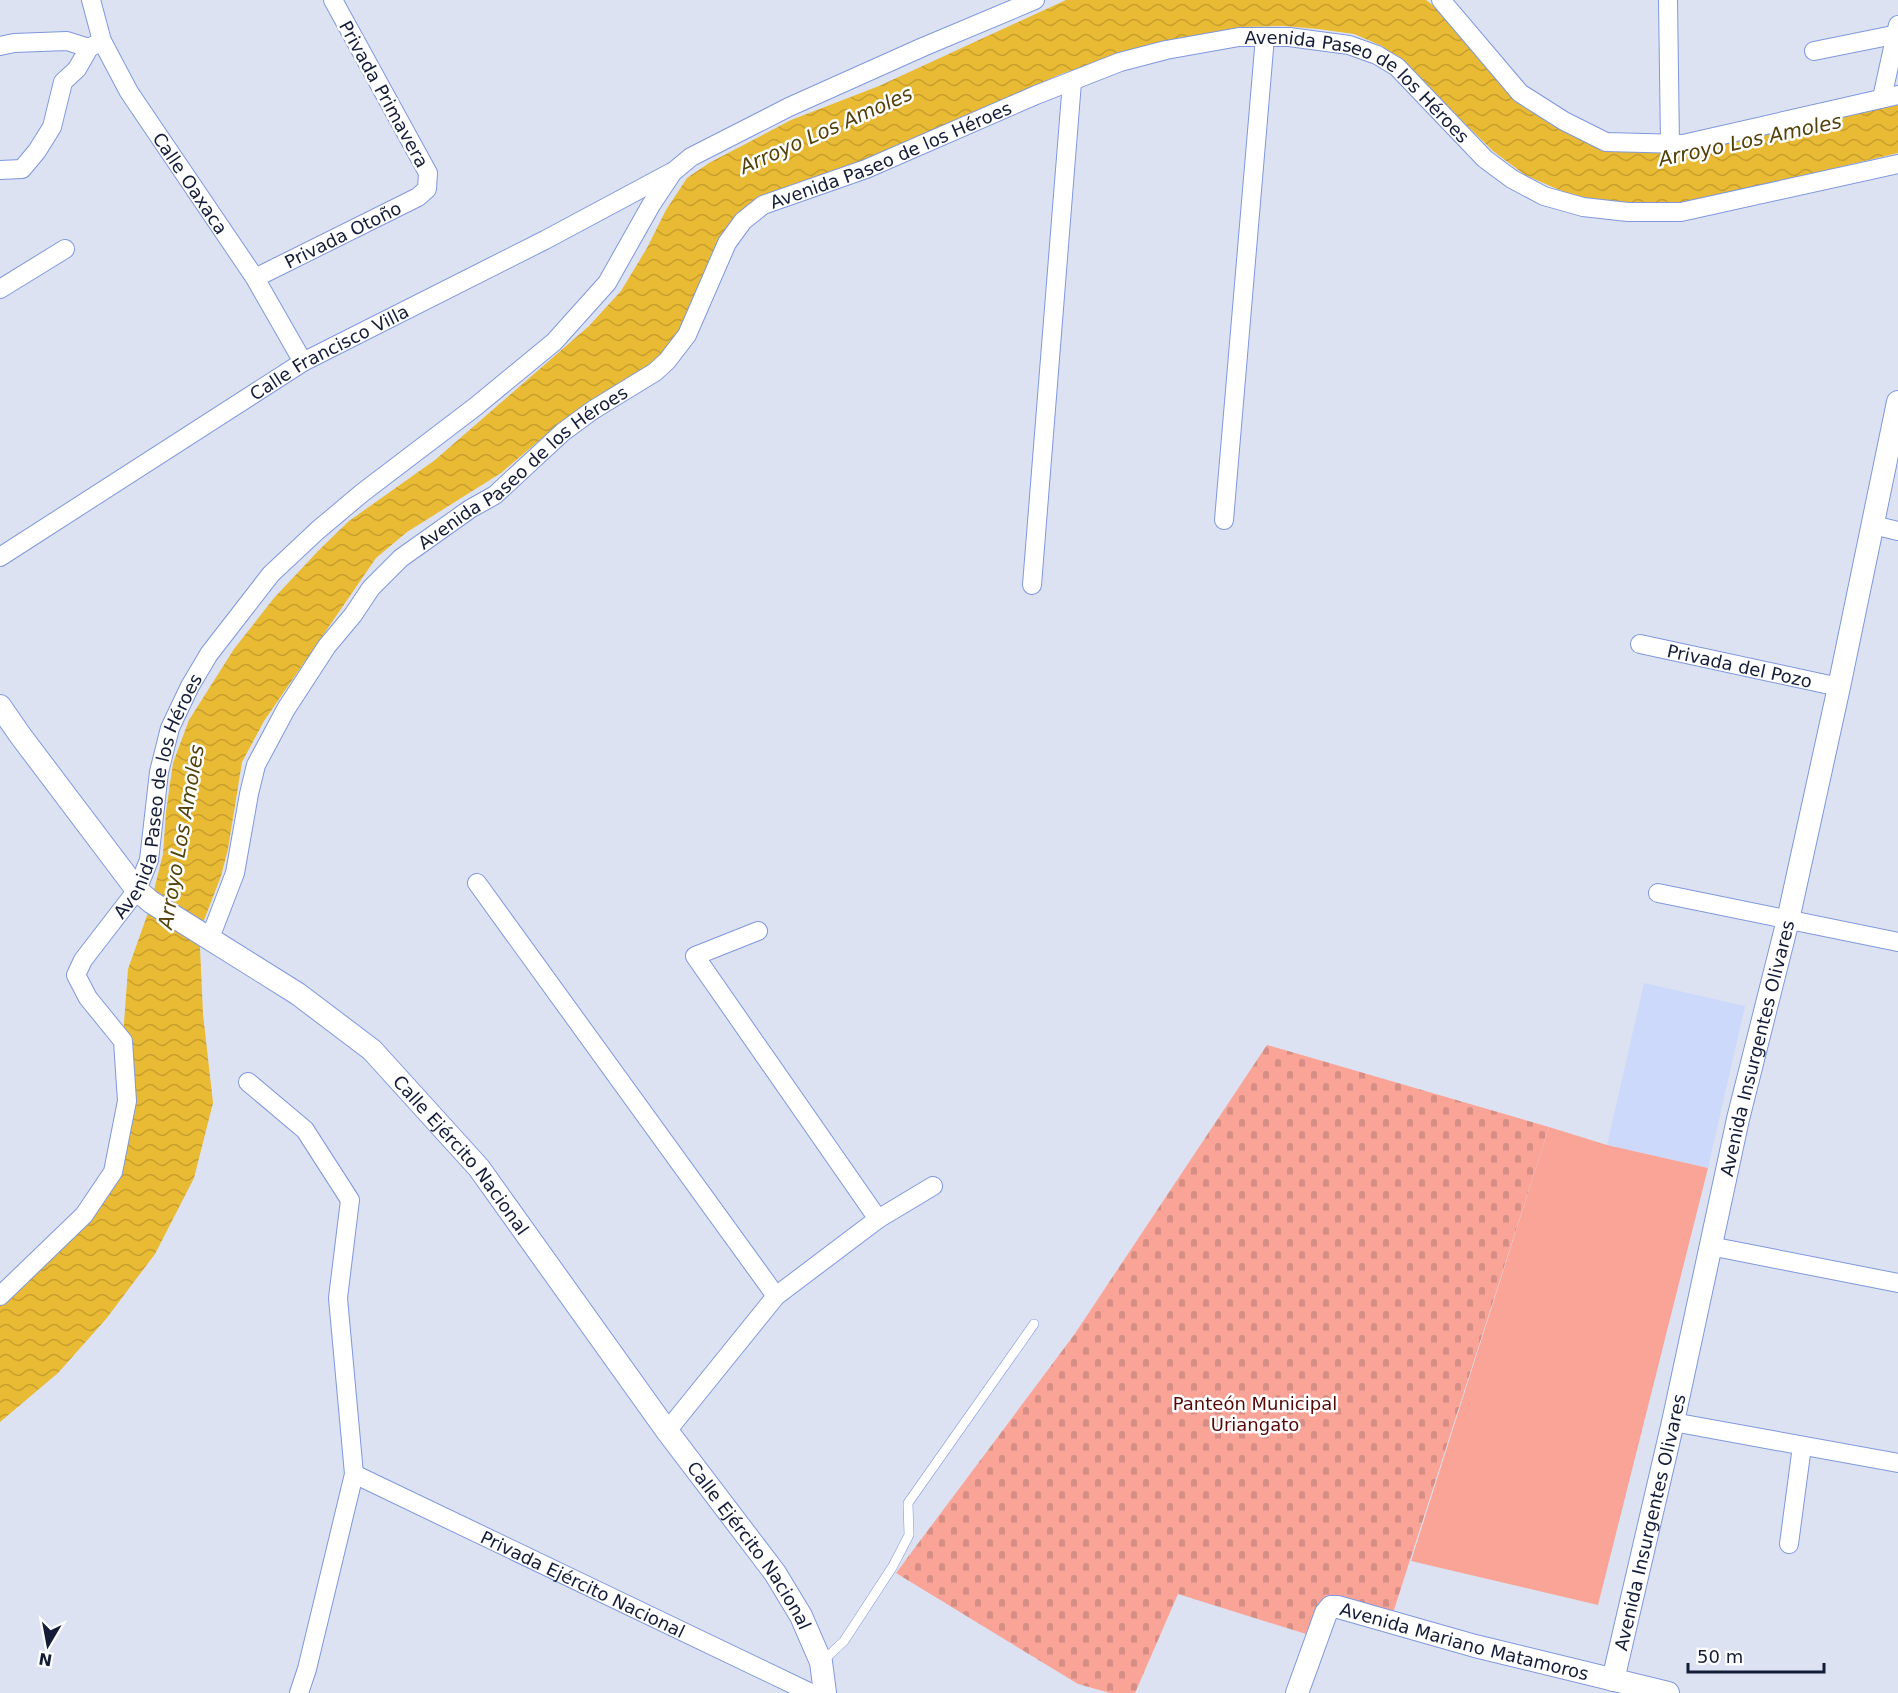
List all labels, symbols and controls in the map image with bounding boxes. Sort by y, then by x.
street label: Privada Primavera [335,17,433,171]
street label: Avenida Paseo de los Héroes [1244,27,1474,147]
water label: Arroyo Los Amoles [734,81,916,180]
street label: Avenida Paseo de los Héroes [767,97,1014,212]
water label: Arroyo Los Amoles [1654,109,1844,172]
street label: Calle Oaxaca [149,128,232,238]
street label: Privada Otoño [281,197,405,272]
street label: Calle Francisco Villa [246,300,412,404]
street label: Avenida Paseo de los Héroes [414,381,631,553]
street label: Privada del Pozo [1665,640,1814,691]
street label: Avenida Paseo de los Héroes [109,669,206,922]
water label: Arroyo Los Amoles [153,743,209,933]
street label: Avenida Insurgentes Olivares [1716,918,1798,1178]
street label: Calle Ejército Nacional [389,1070,534,1239]
street label: Avenida Insurgentes Olivares [1610,1392,1689,1653]
park label: Panteón Municipal Uriangato [1173,1393,1337,1435]
street label: Calle Ejército Nacional [683,1457,816,1633]
street label: Privada Ejército Nacional [478,1526,689,1642]
street label: Avenida Mariano Matamoros [1338,1598,1591,1684]
north arrow [18,1615,78,1675]
scale bar [1688,1636,1824,1674]
text: 50 m [1697,1646,1743,1667]
text: N [37,1649,54,1670]

